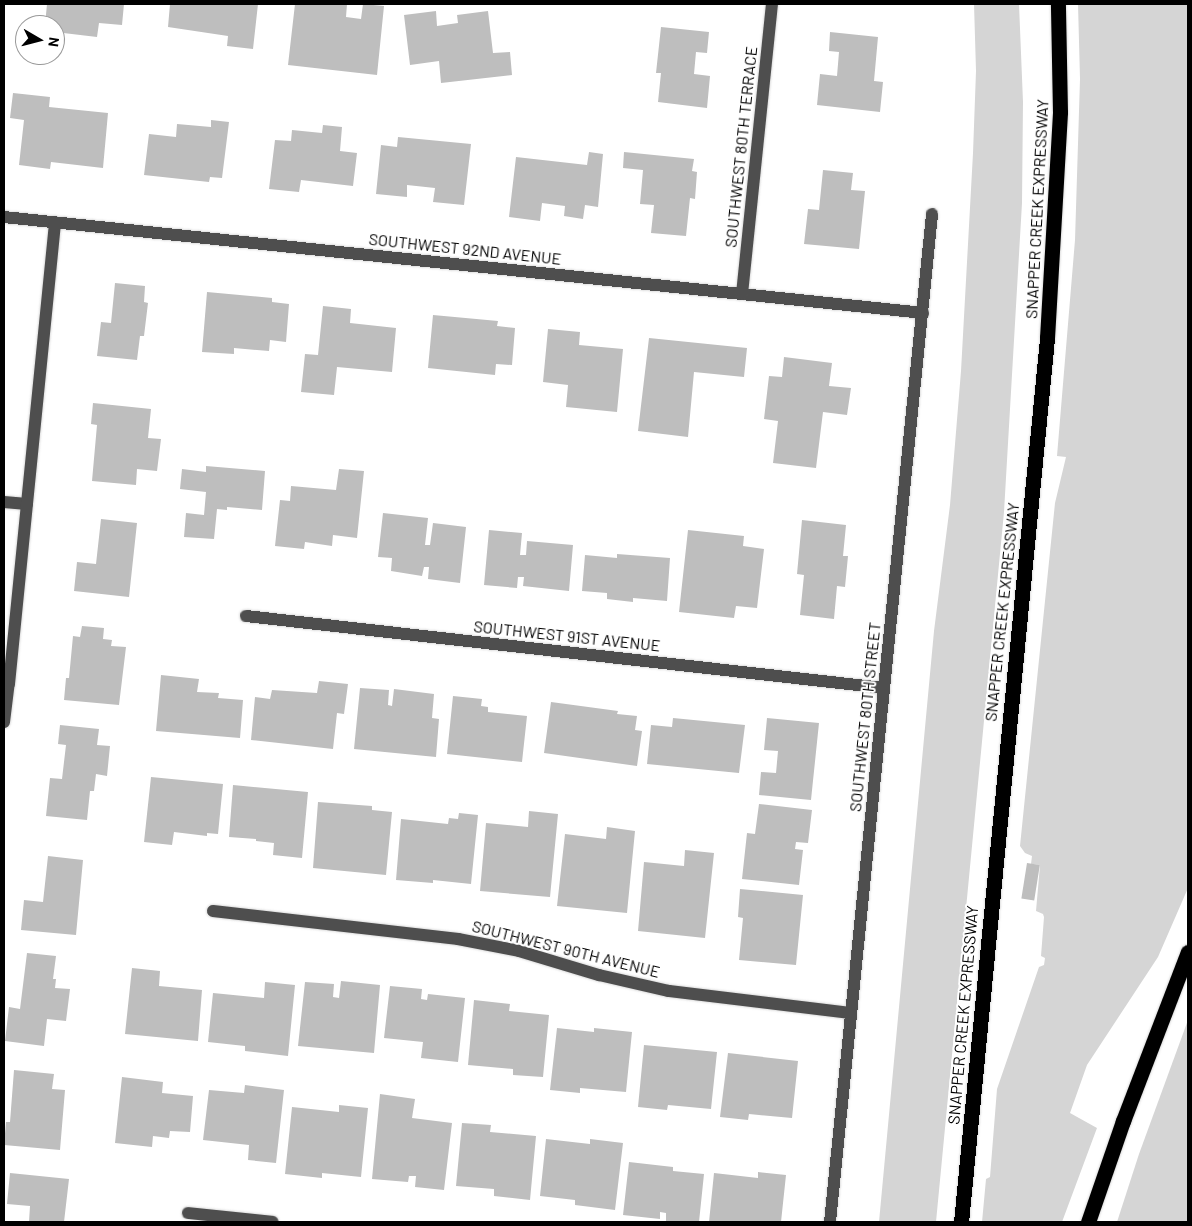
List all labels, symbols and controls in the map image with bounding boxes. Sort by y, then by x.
north arrow [15,15,65,65]
text: N [45,36,63,48]
street label: SOUTHWEST 80TH TERRACE [721,46,761,248]
street label: SNAPPER CREEK EXPRESSWAY [1022,99,1052,319]
street label: SOUTHWEST 92ND AVENUE [368,229,562,269]
street label: SNAPPER CREEK EXPRESSWAY [981,502,1023,722]
street label: SOUTHWEST 91ST AVENUE [473,617,661,655]
street label: SOUTHWEST 80TH STREET [845,621,885,813]
street label: SNAPPER CREEK EXPRESSWAY [944,905,982,1125]
street label: SOUTHWEST 90TH AVENUE [470,916,662,982]

